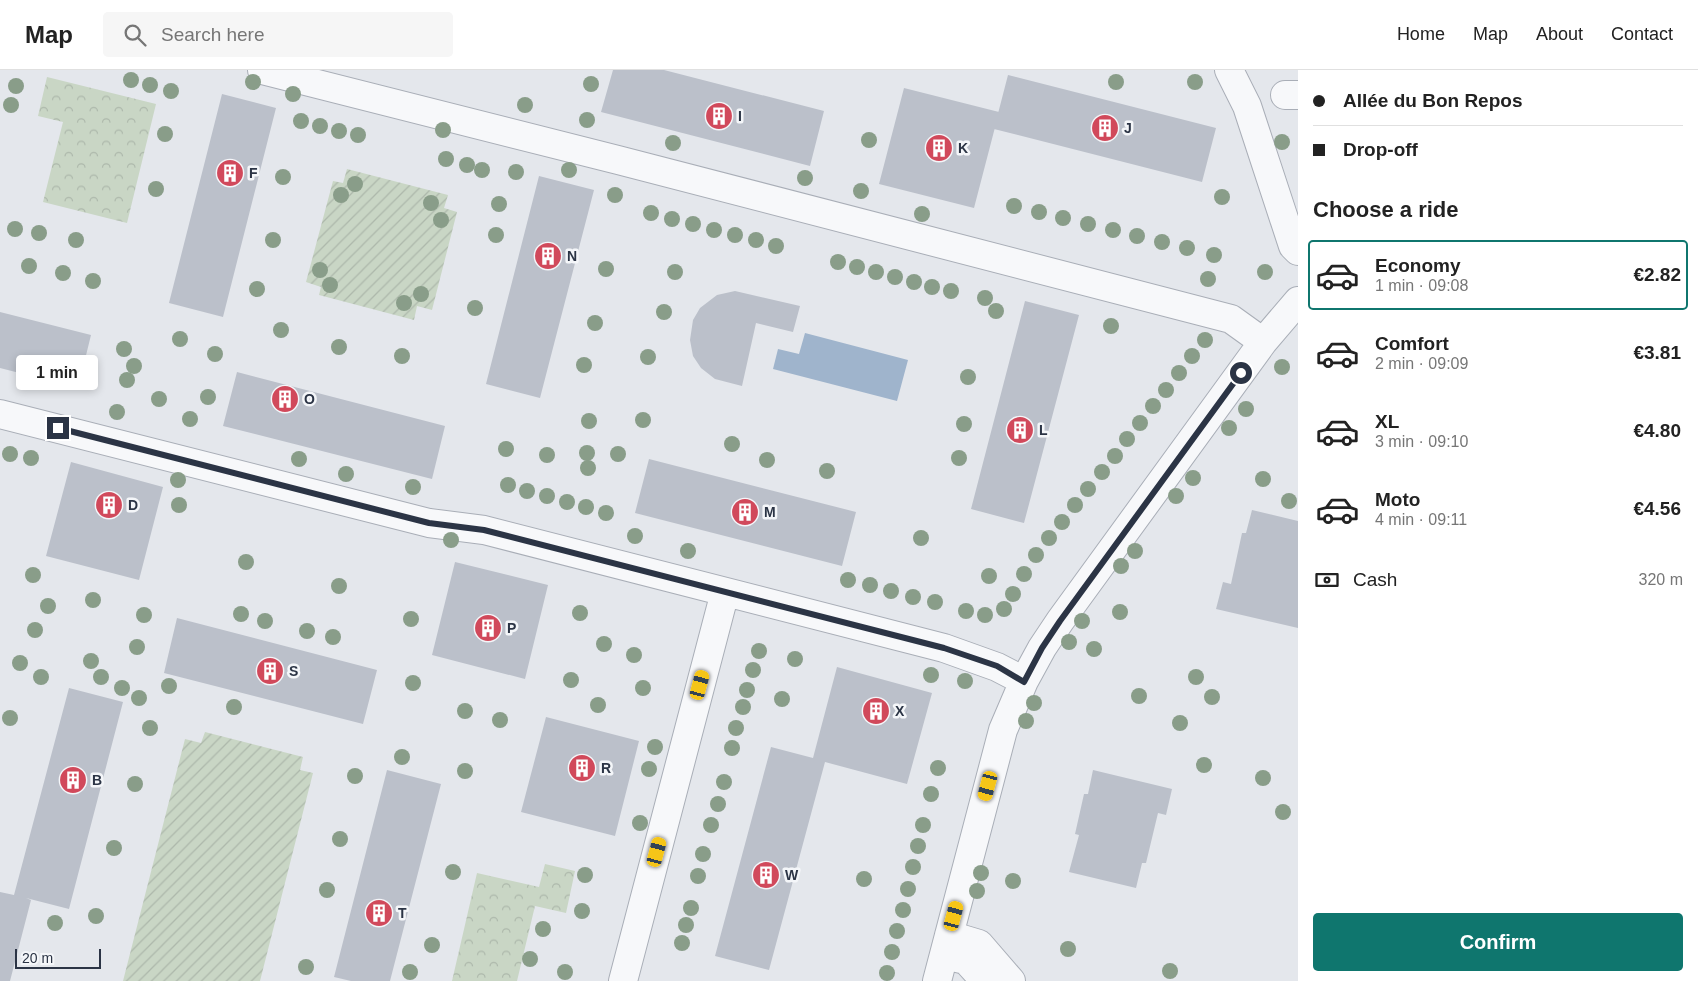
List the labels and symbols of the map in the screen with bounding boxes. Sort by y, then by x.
building icon: I [704,101,734,131]
place label: I [738,108,742,124]
building icon: J [1090,113,1120,143]
place label: J [1124,120,1132,136]
building icon: K [924,133,954,163]
place label: K [958,140,968,156]
building icon: F [215,158,245,188]
place label: F [249,165,258,181]
building icon: N [533,241,563,271]
place label: N [567,248,577,264]
callout: 1 min [17,356,99,390]
route start [1230,362,1252,384]
building icon: O [270,384,300,414]
place label: O [304,391,315,407]
building icon: L [1005,415,1035,445]
route end [47,417,69,439]
place label: L [1039,422,1048,438]
building icon: D [94,490,124,520]
place label: D [128,497,138,513]
building icon: M [730,497,760,527]
place label: M [764,504,776,520]
building icon: P [473,613,503,643]
place label: P [507,620,516,636]
building icon: S [255,656,285,686]
place label: S [289,663,298,679]
car [688,669,711,701]
building icon: X [861,696,891,726]
place label: X [895,703,905,719]
building icon: R [567,753,597,783]
place label: R [601,760,611,776]
building icon: B [58,765,88,795]
car [976,770,999,802]
place label: B [92,772,102,788]
car [645,836,668,868]
building icon: W [751,860,781,890]
place label: W [785,867,799,883]
building icon: T [364,898,394,928]
car [942,900,965,932]
place label: T [398,905,407,921]
scale bar [15,946,101,969]

